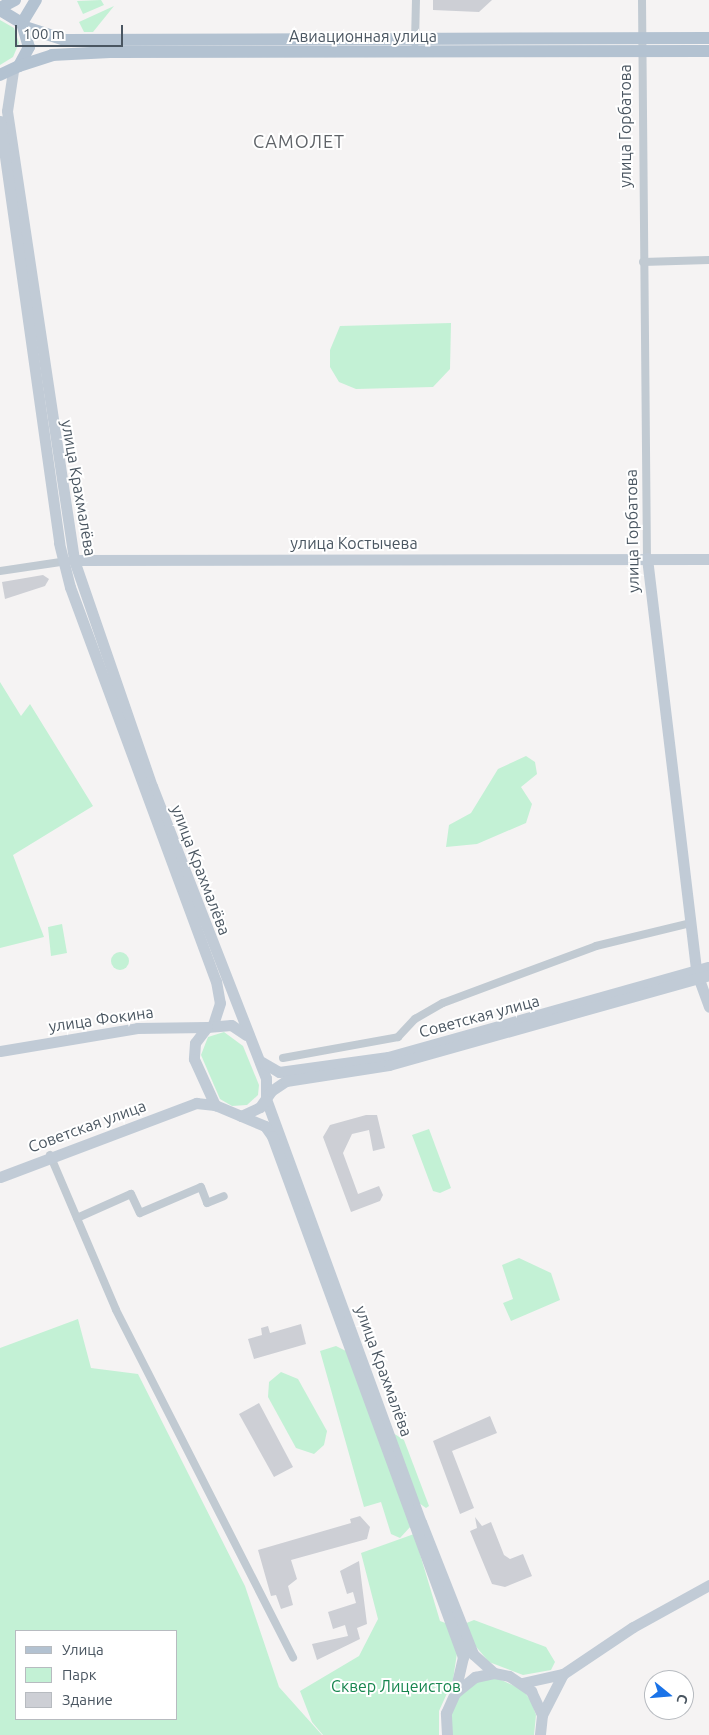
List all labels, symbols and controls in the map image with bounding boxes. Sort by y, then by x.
scale bar [18,15,125,47]
text: 100 m [23,25,65,42]
street label: Авиационная улица [289,26,437,46]
street label: улица Горбатова [615,64,635,188]
district label: САМОЛЕТ [252,130,346,152]
street label: улица Крахмалёва [58,418,100,558]
street label: улица Горбатова [621,469,643,593]
street label: улица Костычева [290,533,418,553]
street label: улица Крахмалёва [167,802,235,938]
street label: Советская улица [417,991,541,1041]
street label: улица Фокина [47,1002,155,1036]
street label: Советская улица [26,1096,148,1156]
street label: улица Крахмалёва [351,1303,417,1439]
legend [15,1630,178,1720]
text: Улица [62,1641,104,1658]
text: Парк [62,1666,97,1683]
north arrow [644,1670,694,1720]
park label: Сквер Лицеистов [331,1676,461,1696]
text: Здание [62,1691,113,1708]
text: С [673,1692,691,1706]

